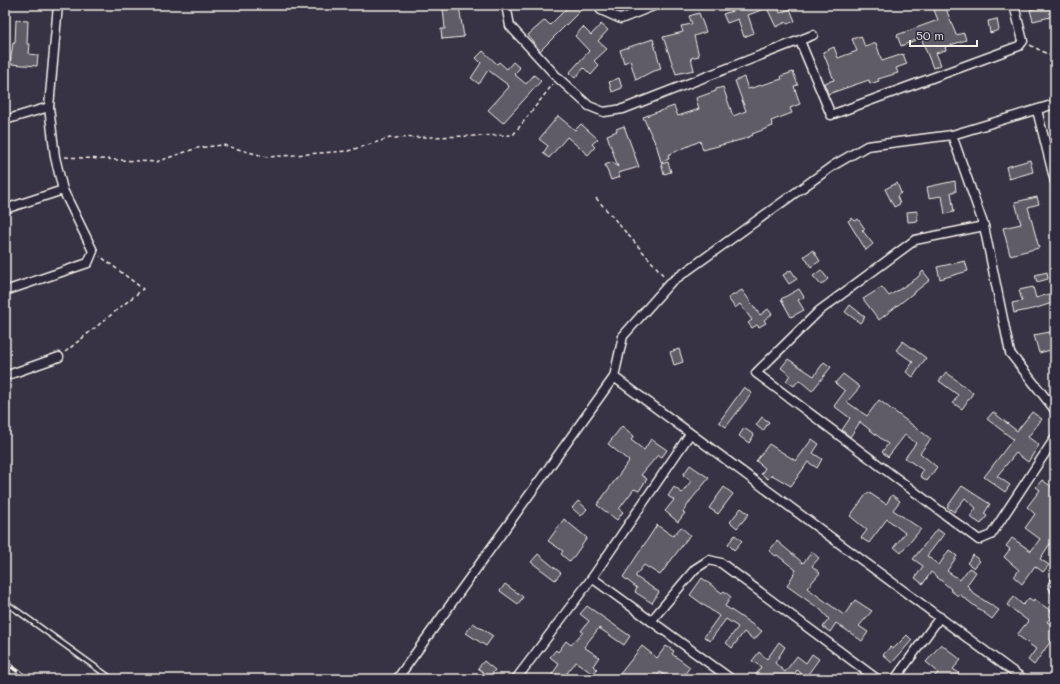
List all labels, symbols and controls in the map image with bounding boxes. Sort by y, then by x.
scale bar [910,22,977,48]
text: 50 m [916,27,944,43]

